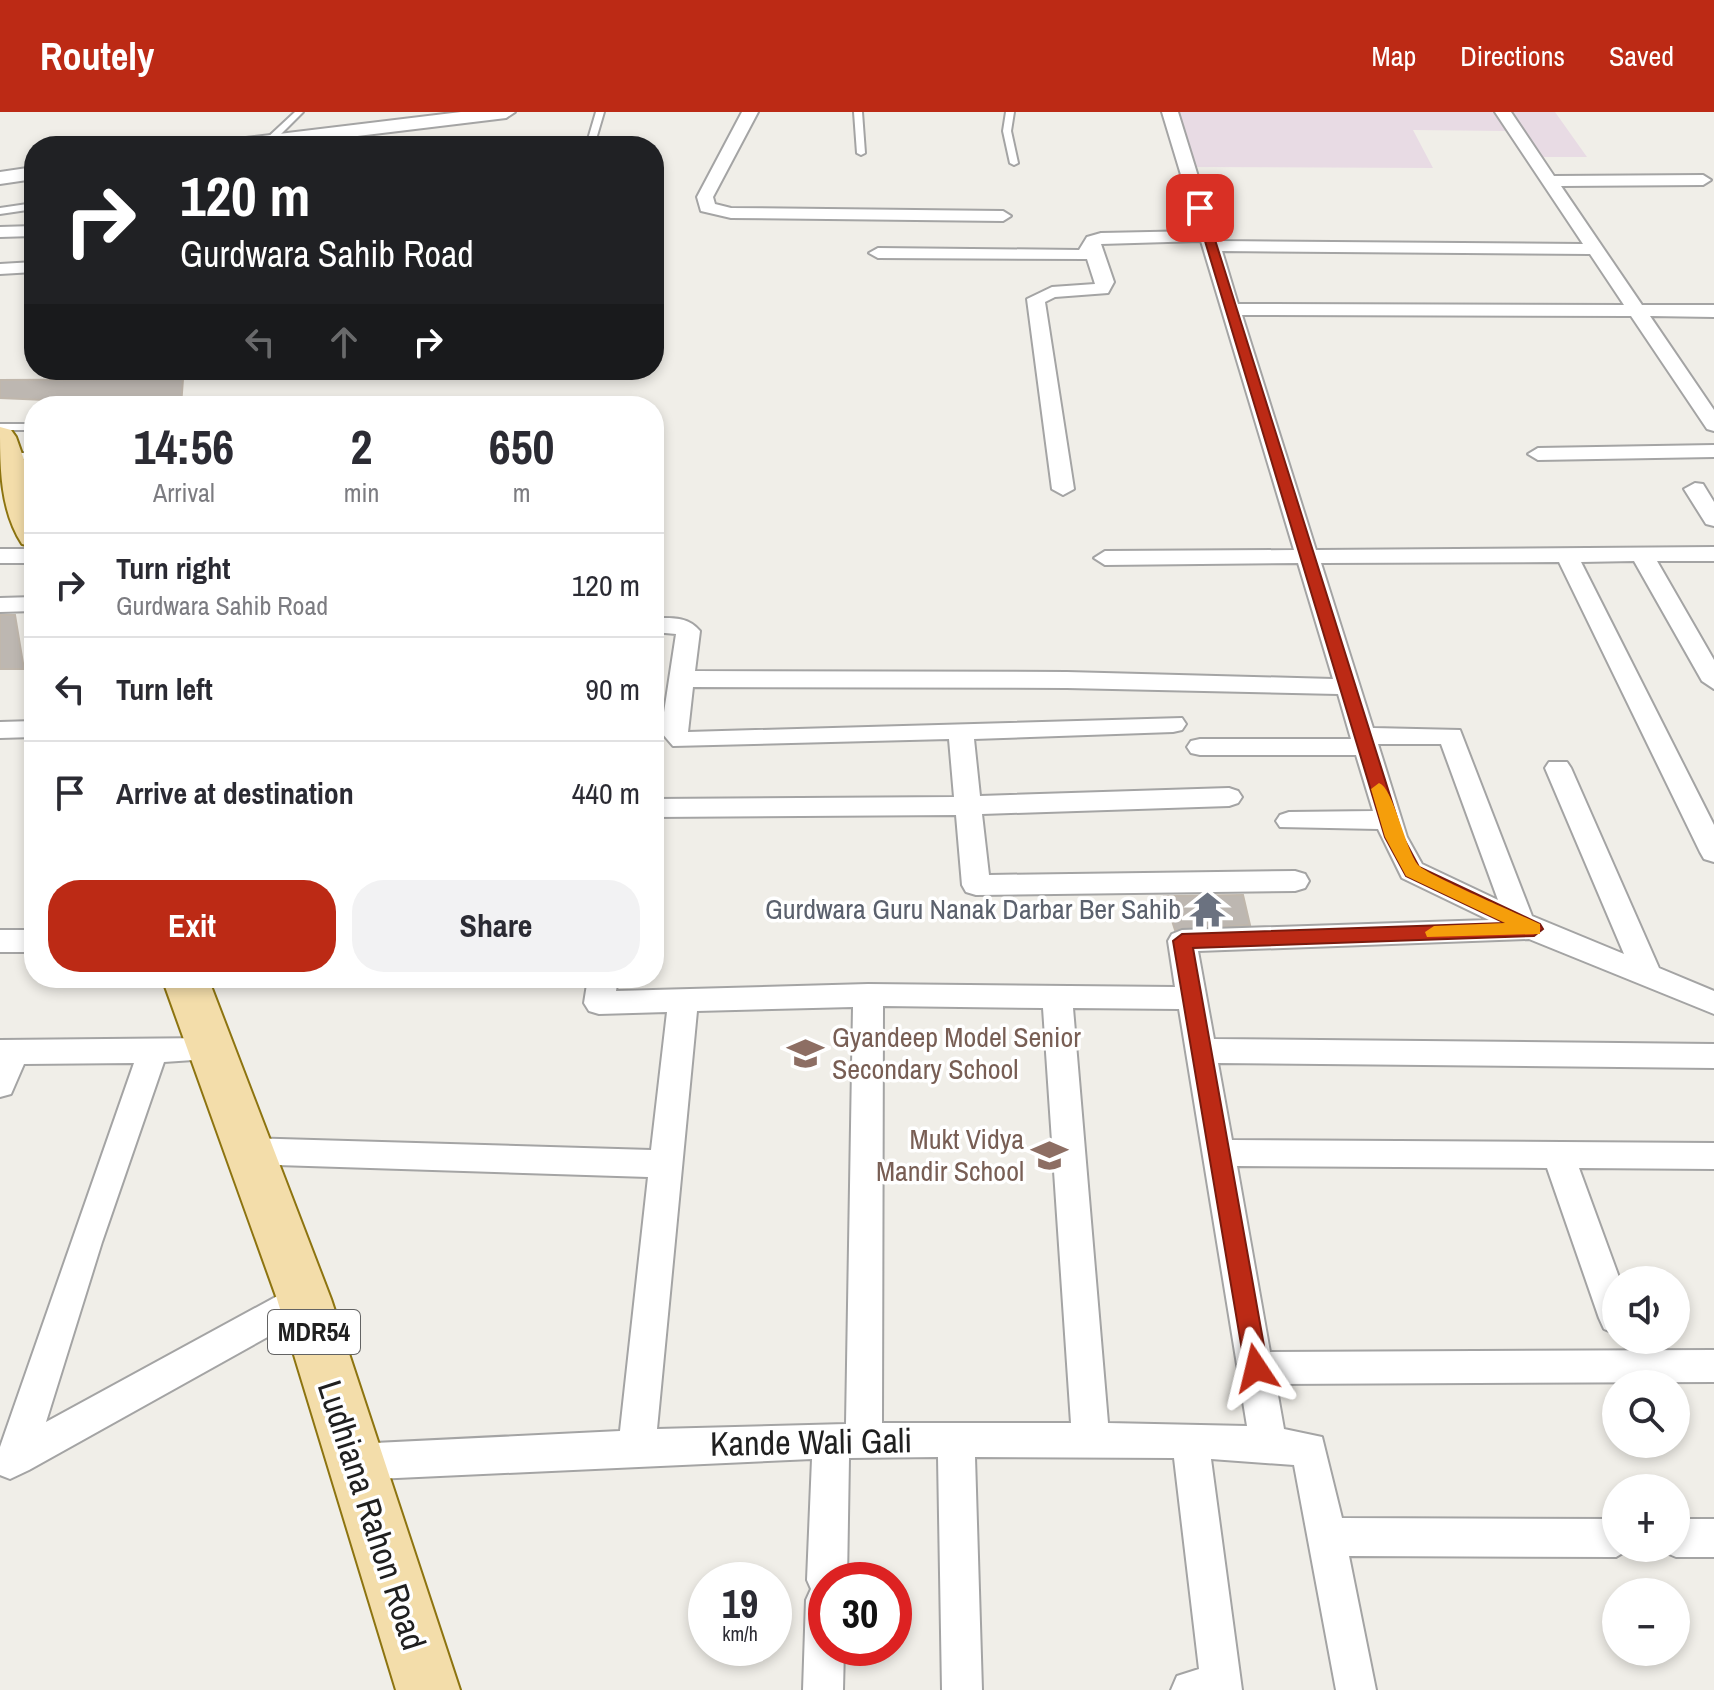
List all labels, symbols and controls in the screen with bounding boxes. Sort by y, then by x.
text: Routely [40,31,154,82]
text: Map [1372,37,1416,75]
text: Directions [1460,37,1565,75]
text: Saved [1609,37,1674,75]
text: 120 m [180,158,310,233]
icon: right [48,168,152,272]
pin [1166,174,1234,242]
icon: arrive [1178,186,1222,230]
text: Gurdwara Sahib Road [180,230,474,278]
icon: left [238,320,282,364]
icon: ahead [322,320,366,364]
icon: right [406,320,450,364]
text: 14:56 [134,414,234,479]
text: 2 [351,414,372,479]
text: 650 [489,414,554,479]
text: Arrival [153,475,215,510]
text: min [344,475,379,510]
text: m [513,475,531,510]
text: Turn right [116,548,230,588]
icon: right [48,563,92,607]
text: 120 m [572,565,640,605]
text: Gurdwara Sahib Road [116,588,328,623]
icon: left [48,667,92,711]
text: Turn left [116,669,213,709]
text: 90 m [585,669,640,709]
icon: arrive [48,771,92,815]
text: Arrive at destination [116,773,354,813]
text: 440 m [572,773,640,813]
button: Exit [48,880,336,972]
button: Share [352,880,640,972]
place label: Gurdwara Guru Nanak Darbar Ber Sahib [765,890,1181,928]
temple icon: Gurdwara Guru Nanak Darbar Ber Sahib [1188,890,1226,928]
place label: Gyandeep Model Senior Secondary School [832,1018,1081,1088]
school or university icon: Gyandeep Model Senior Secondary School [787,1034,825,1072]
place label: Mukt Vidya Mandir School [876,1120,1024,1190]
school or university icon: Mukt Vidya Mandir School [1031,1136,1069,1174]
map controls [1602,1266,1690,1666]
button: sound [1602,1266,1690,1354]
road number: MDR54 [268,1310,360,1354]
position arrow [1214,1326,1298,1410]
button: search [1602,1370,1690,1458]
street label: Ludhiana Rahon Road [307,1374,437,1656]
street label: Kande Wali Gali [710,1417,912,1467]
button: + [1602,1474,1690,1562]
speed limit sign: 30 [808,1562,912,1666]
text: 19 [722,1577,758,1630]
button: − [1602,1578,1690,1666]
text: km/h [722,1620,758,1647]

